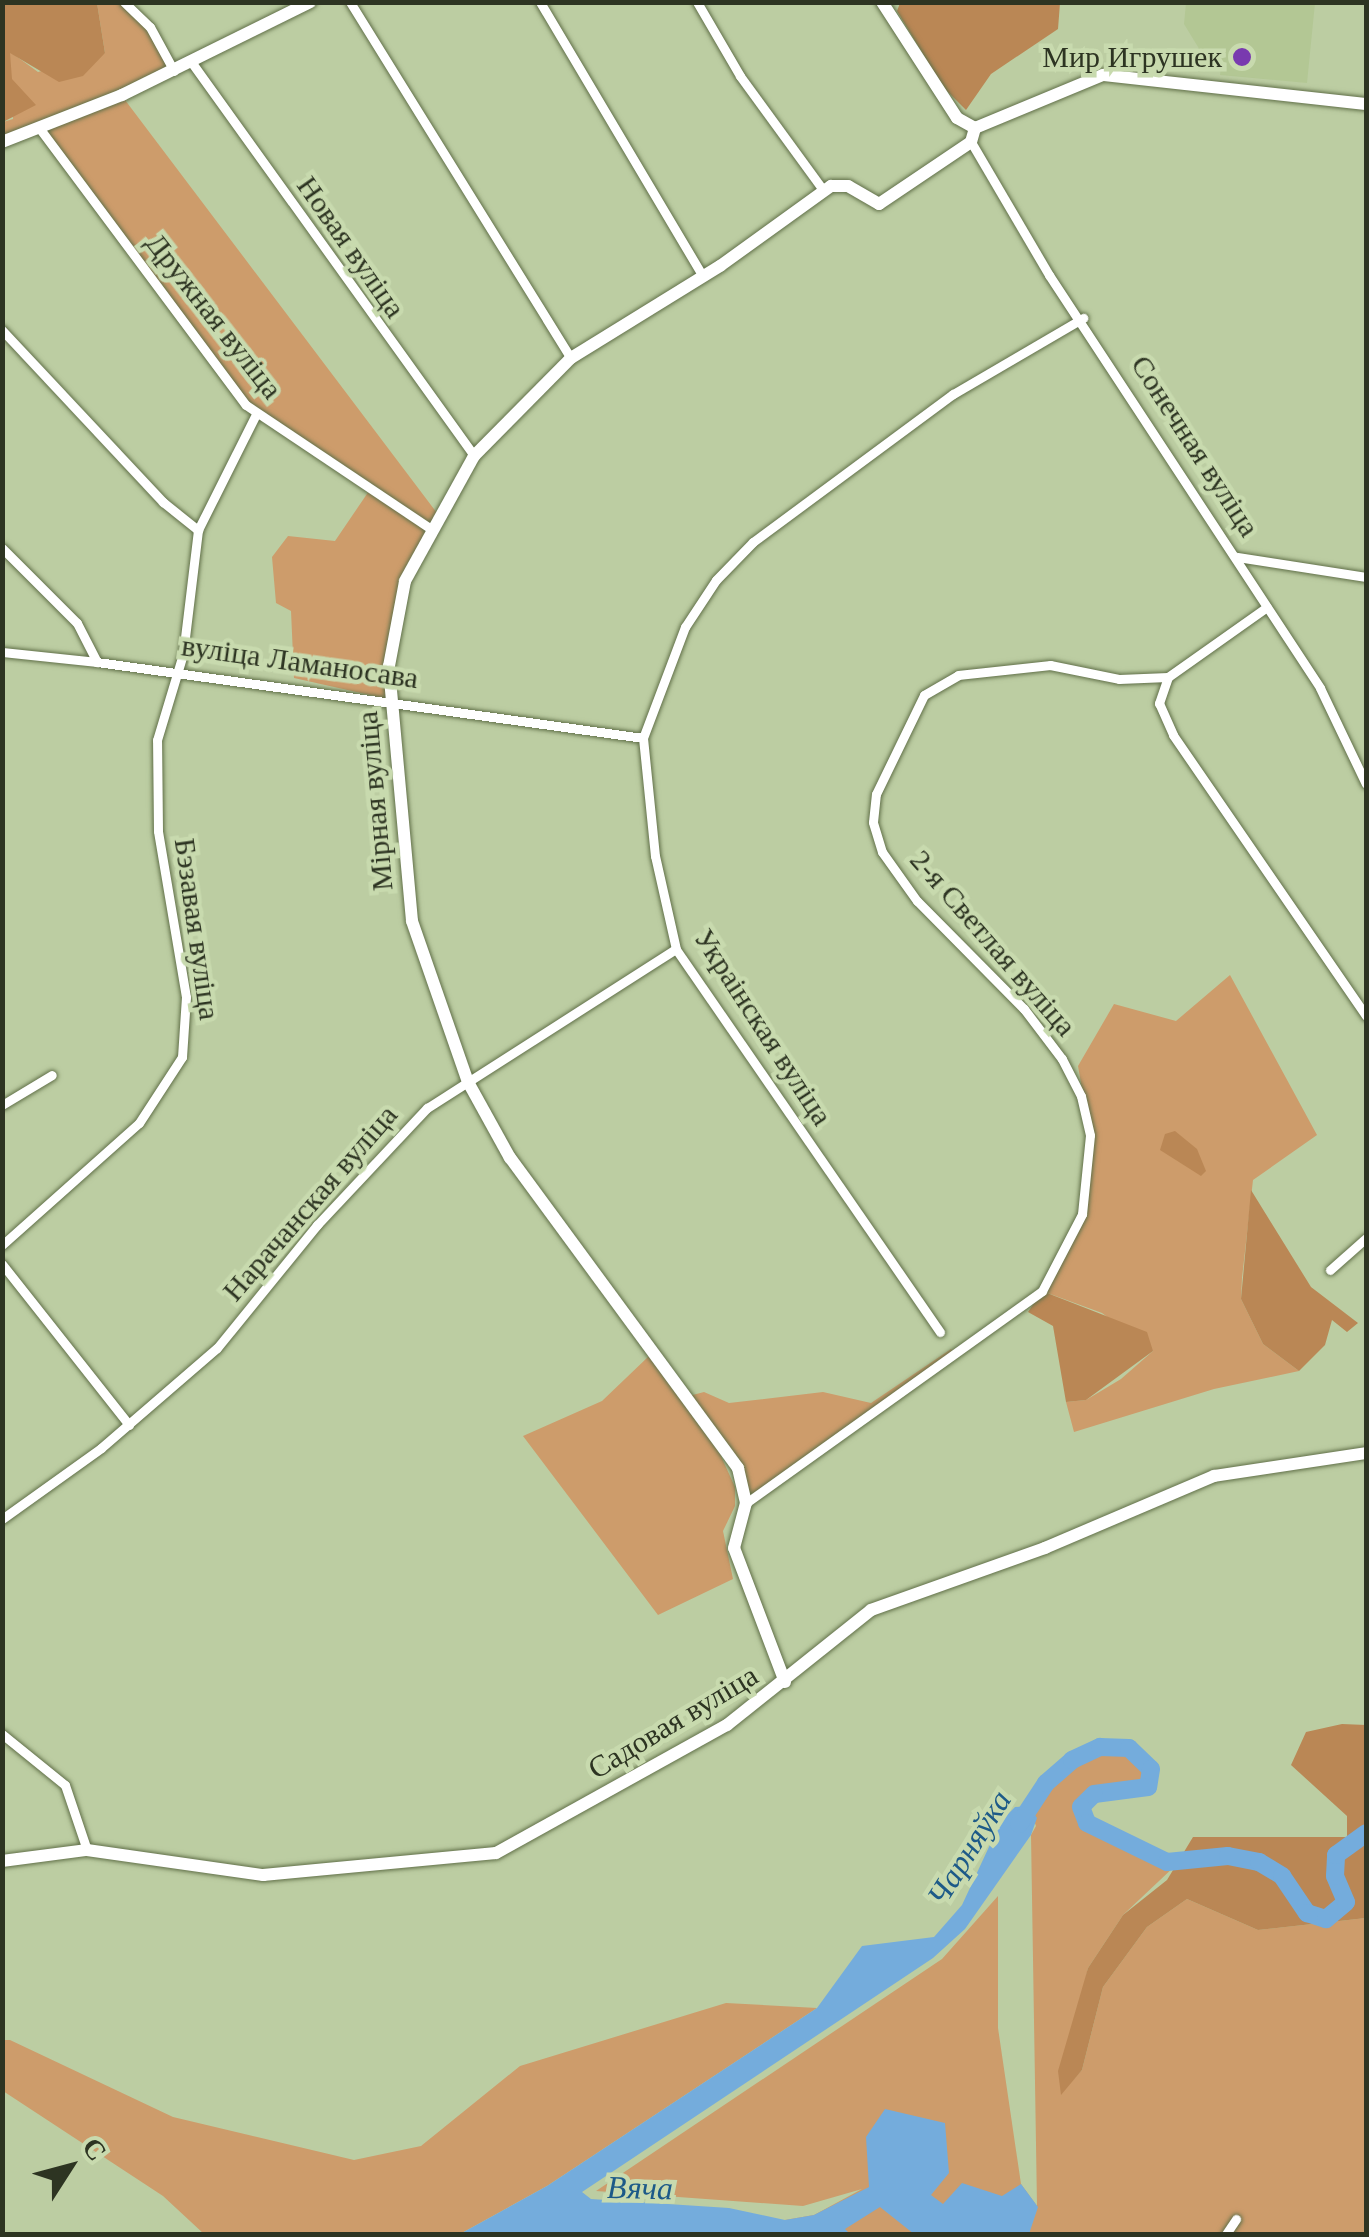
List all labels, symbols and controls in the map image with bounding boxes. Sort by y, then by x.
place label: Мир Игрушек [1042,39,1222,75]
marker: Мир Игрушек [1231,46,1253,68]
street label: Новая вуліца [289,169,413,325]
street label: Дружная вуліца [138,226,290,406]
street label: Сонечная вуліца [1123,349,1267,543]
street label: вуліца Ламаносава [179,628,421,696]
street label: Мірная вуліца [349,710,401,892]
street label: Бэзавая вуліца [166,836,228,1022]
street label: 2-я Светлая вуліца [902,842,1084,1044]
street label: Украінская вуліца [686,922,840,1132]
street label: Нарачанская вуліца [215,1098,405,1308]
street label: Садовая вуліца [582,1657,764,1787]
water label: Чарняўка [918,1783,1020,1913]
north arrow [20,2117,120,2217]
text: С [76,2132,113,2166]
water label: Вяча [607,2168,673,2208]

